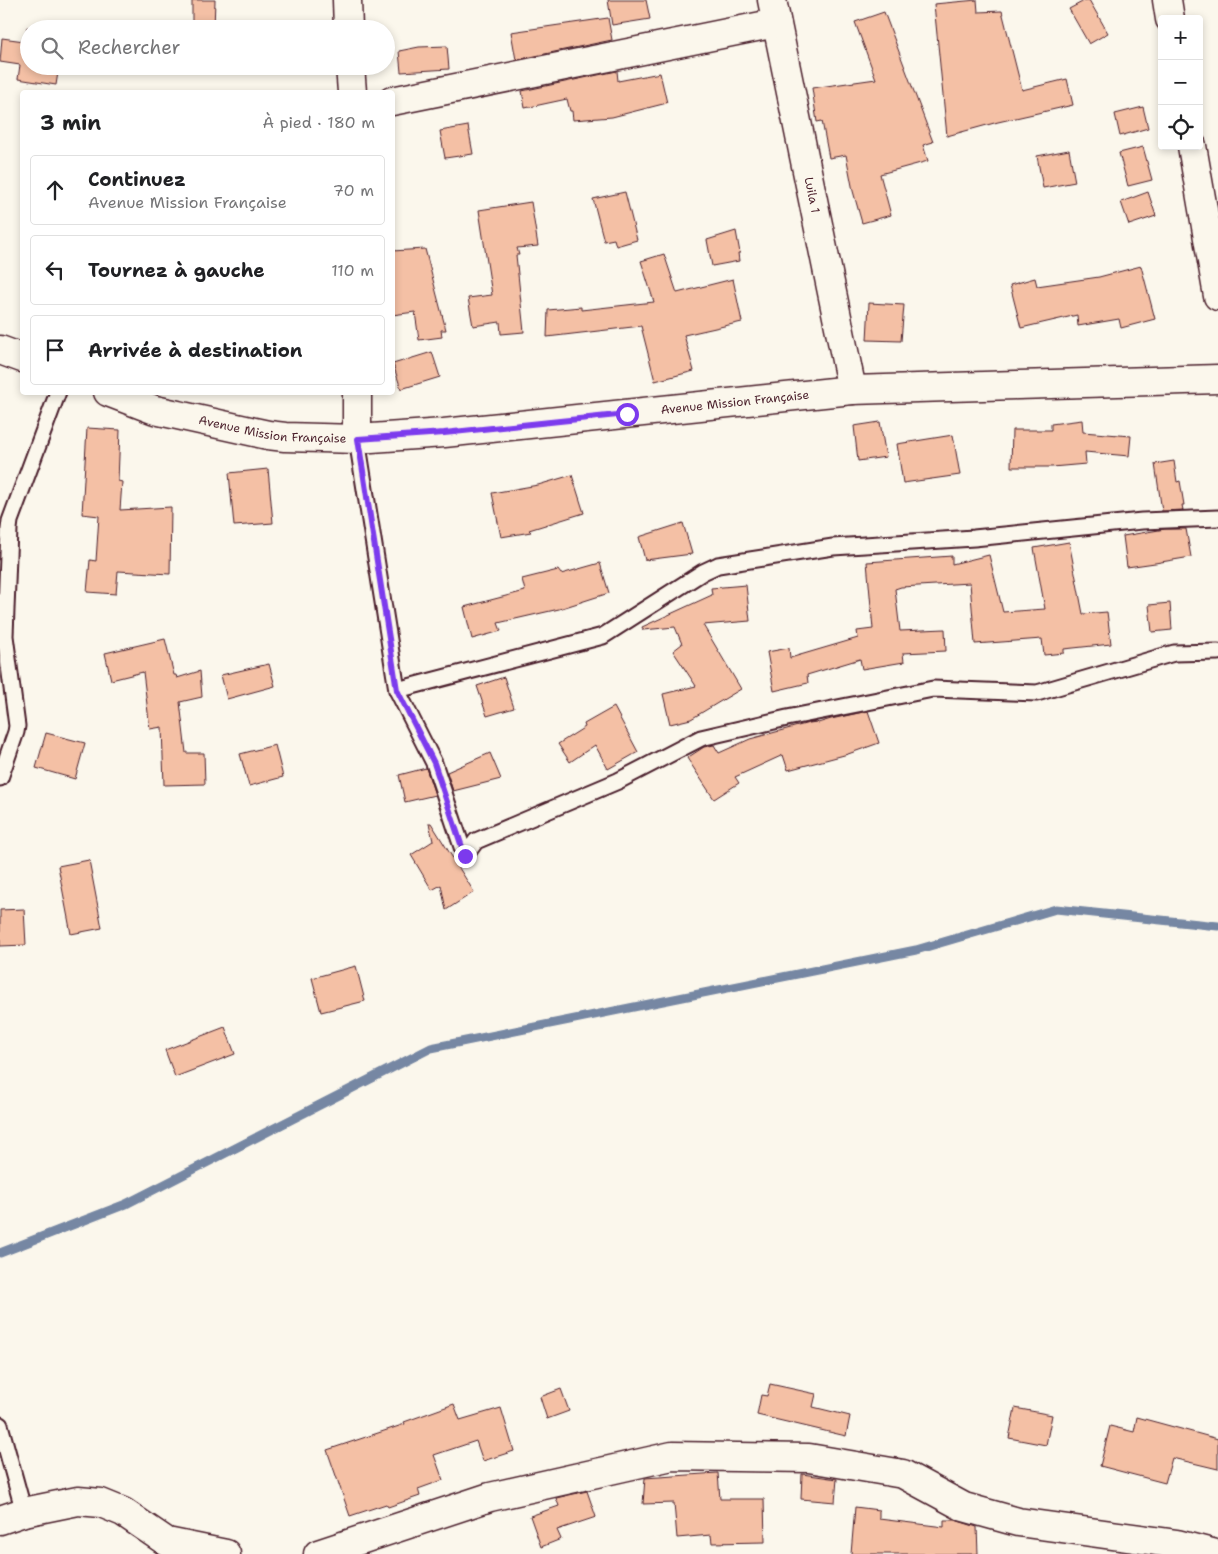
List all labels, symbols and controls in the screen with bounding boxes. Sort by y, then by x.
map controls [1158,15,1203,150]
button: + [1158,15,1203,60]
search box [20,20,395,75]
icon: search [38,34,66,62]
text: Rechercher [78,35,181,60]
button: − [1158,60,1203,105]
button: locate [1158,105,1203,150]
text: 3 min [40,109,101,137]
text: À pied · 180 m [263,112,375,133]
text: Continuez [88,167,186,192]
street label: Luila 1 [800,175,823,214]
icon: ahead [41,176,69,204]
text: 70 m [333,180,374,201]
text: Avenue Mission Française [88,192,287,213]
icon: left [41,256,69,284]
text: Tournez à gauche [88,258,265,283]
text: 110 m [331,260,374,281]
icon: arrive [41,336,69,364]
text: Arrivée à destination [88,338,302,363]
street label: Avenue Mission Française [660,387,810,418]
route start [616,403,639,426]
street label: Avenue Mission Française [197,412,347,447]
route end [454,845,477,868]

